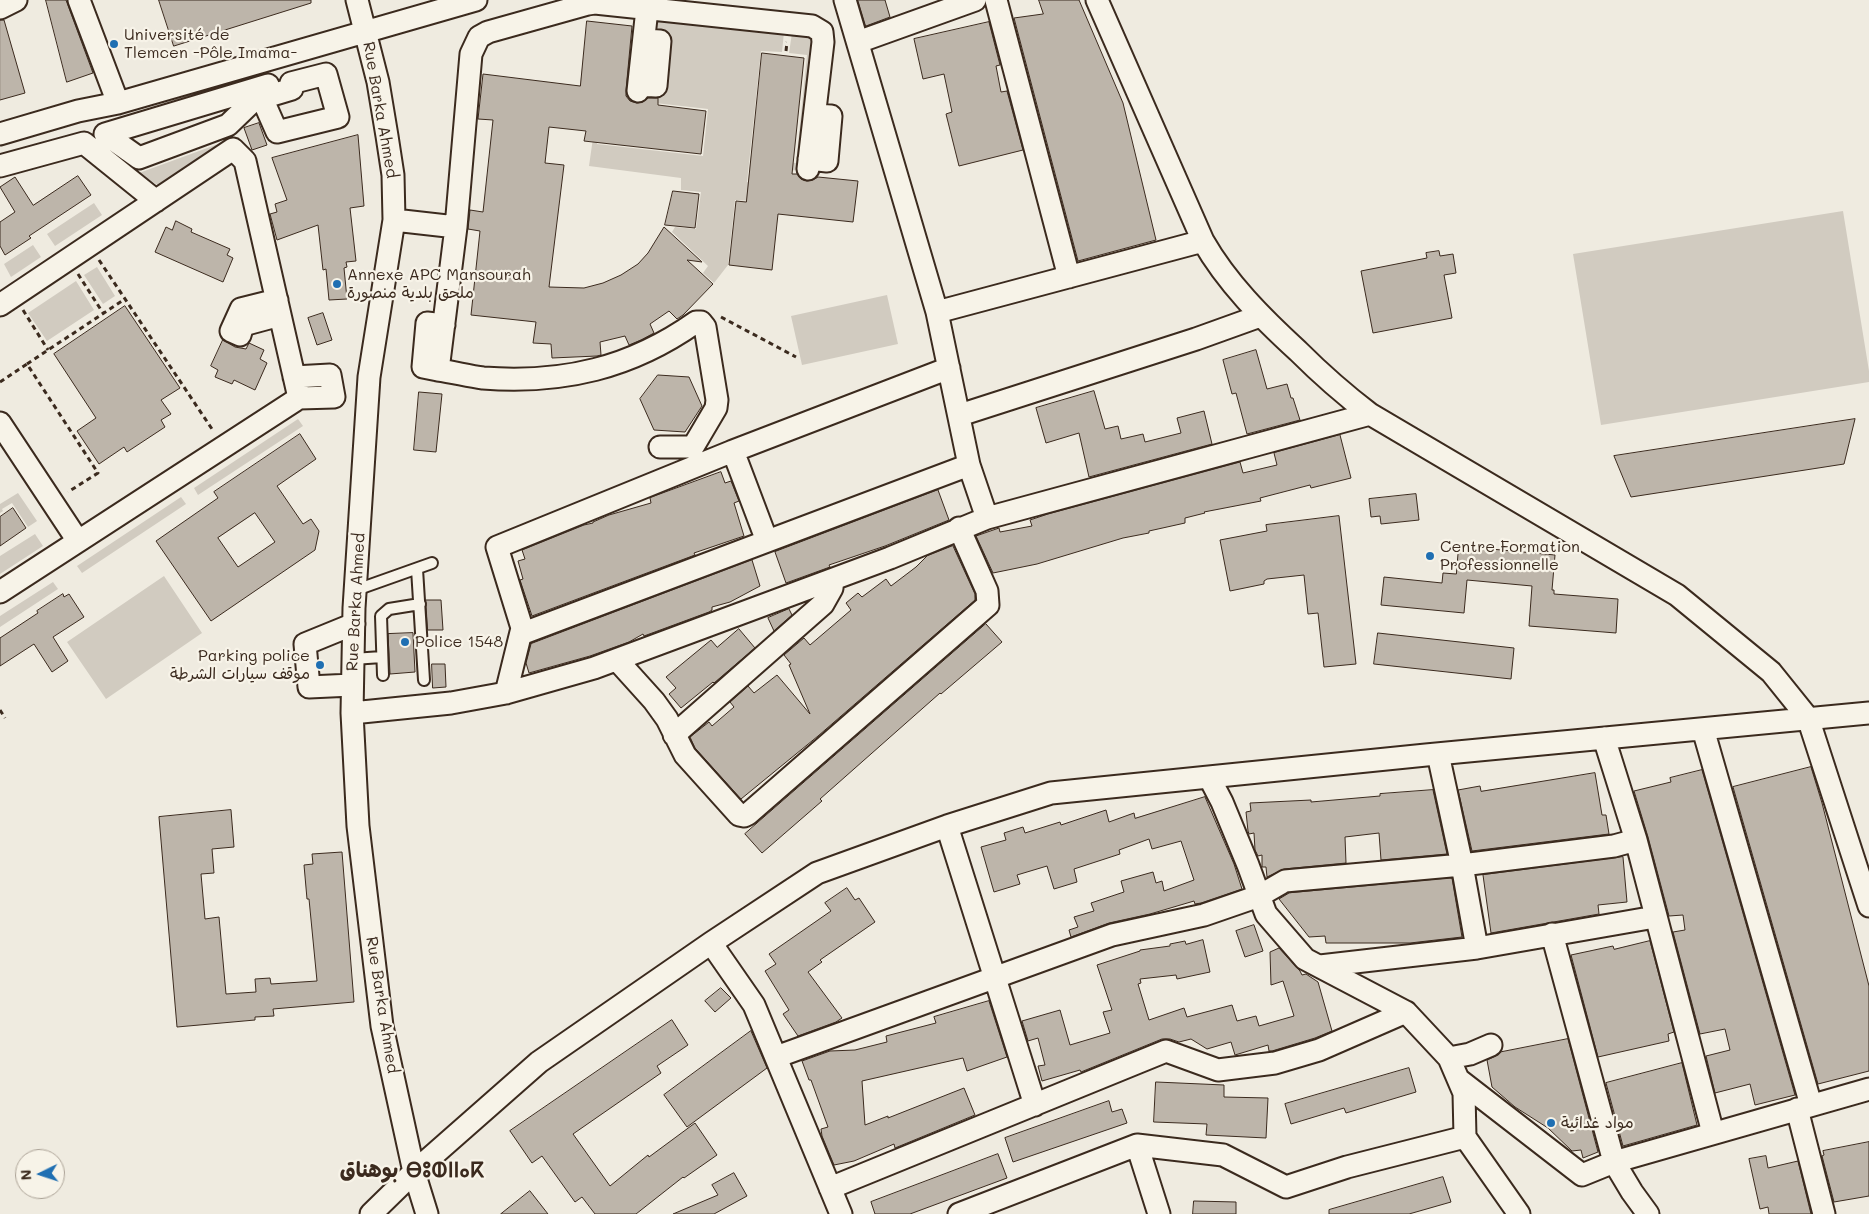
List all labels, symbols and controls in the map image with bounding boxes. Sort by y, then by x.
place label: Université de Tlemcen -Pôle Imama- [124,25,297,63]
marker: Université de Tlemcen -Pôle Imama- [108,38,120,50]
street label: Rue Barka Ahmed [359,40,401,180]
place label: Annexe APC Mansourah ملحق بلدية منصورة [347,265,531,303]
marker: Annexe APC Mansourah ملحق بلدية منصورة [331,278,343,290]
street label: Rue Barka Ahmed [343,532,369,672]
place label: Centre Formation Professionnelle [1440,537,1580,575]
marker: Centre Formation Professionnelle [1424,550,1436,562]
place label: Police 1548 [415,632,503,652]
marker: Police 1548 [399,636,411,648]
place label: Parking police موقف سيارات الشرطة [170,646,310,684]
marker: Parking police موقف سيارات الشرطة [314,659,326,671]
street label: Rue Barka Ahmed [362,935,402,1075]
place label: مواد غدائية [1561,1113,1634,1133]
marker: مواد غدائية [1545,1117,1557,1129]
north arrow [15,1149,65,1199]
district label: بوهناق ⴱⵓⵀⵏⵏⴰⴽ [340,1158,484,1184]
text: N [16,1169,35,1181]

